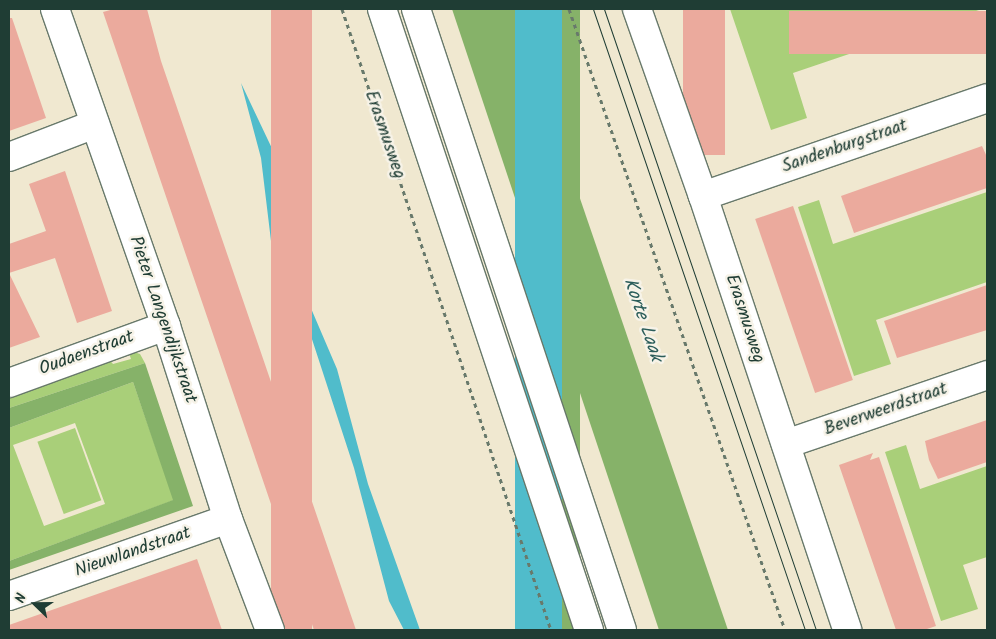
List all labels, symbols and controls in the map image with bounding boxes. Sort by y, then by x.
street label: Erasmusweg [359,88,409,182]
street label: Sandenburgstraat [779,115,911,179]
street label: Pieter Langendijkstraat [123,234,201,406]
street label: Erasmusweg [720,272,768,366]
water label: Korte Laak [617,275,667,365]
street label: Oudaenstraat [37,327,137,381]
street label: Beverweerdstraat [822,379,950,441]
street label: Nieuwlandstraat [72,523,194,583]
north arrow [10,579,60,629]
text: N [9,590,33,607]

